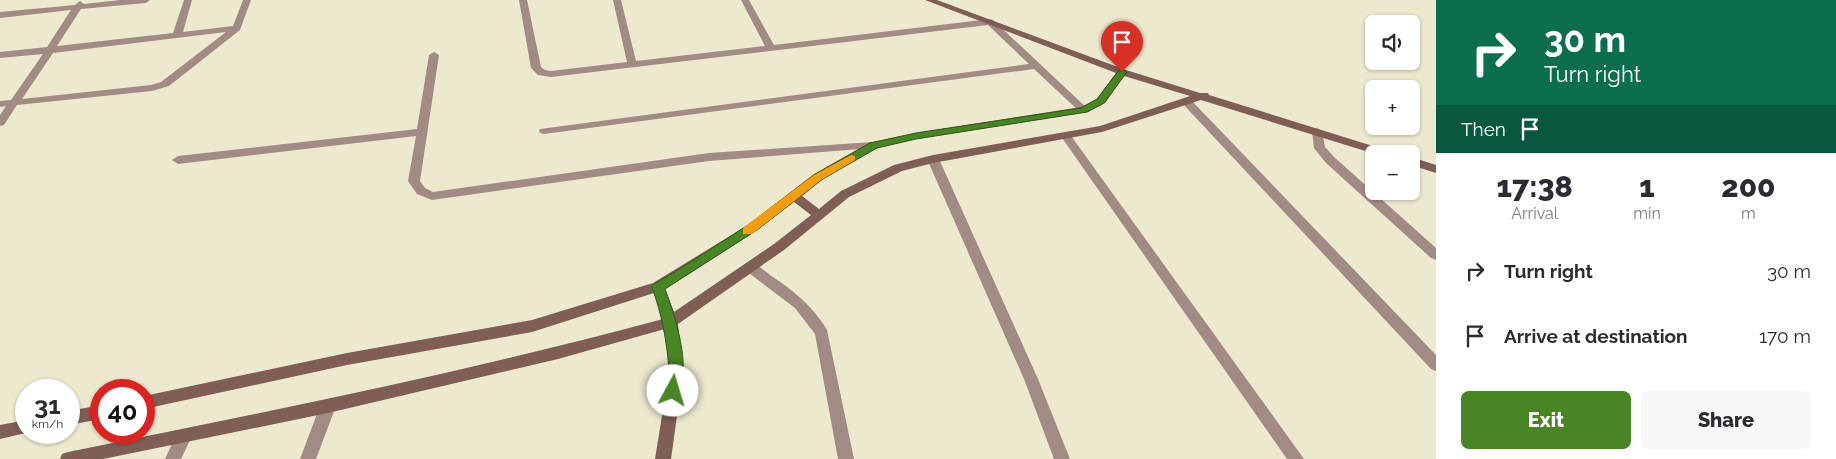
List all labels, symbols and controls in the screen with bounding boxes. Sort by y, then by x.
map controls [1365,15,1420,200]
button: sound [1365,15,1420,70]
text: 30 m [1544,19,1626,60]
icon: right [1461,20,1526,85]
pin [1101,21,1143,72]
icon: arrive [1108,28,1136,56]
text: Turn right [1544,61,1641,87]
button: + [1365,80,1420,135]
icon: arrive [1516,115,1544,143]
text: Then [1461,118,1506,140]
button: − [1365,145,1420,200]
text: 17:38 [1496,169,1573,204]
text: 1 [1639,169,1655,204]
text: 200 [1721,169,1776,204]
text: Arrival [1511,204,1558,223]
text: min [1633,204,1661,223]
text: m [1741,204,1756,223]
icon: right [1461,257,1489,285]
text: Turn right [1504,260,1593,282]
text: 30 m [1767,260,1811,282]
icon: arrive [1461,322,1489,350]
text: Arrive at destination [1504,325,1688,347]
text: 170 m [1759,325,1811,347]
position arrow [646,364,698,416]
speed limit sign: 40 [90,379,155,444]
text: 31 [34,390,61,420]
button: Exit [1461,391,1631,449]
button: Share [1641,391,1811,449]
text: km/h [32,417,63,431]

